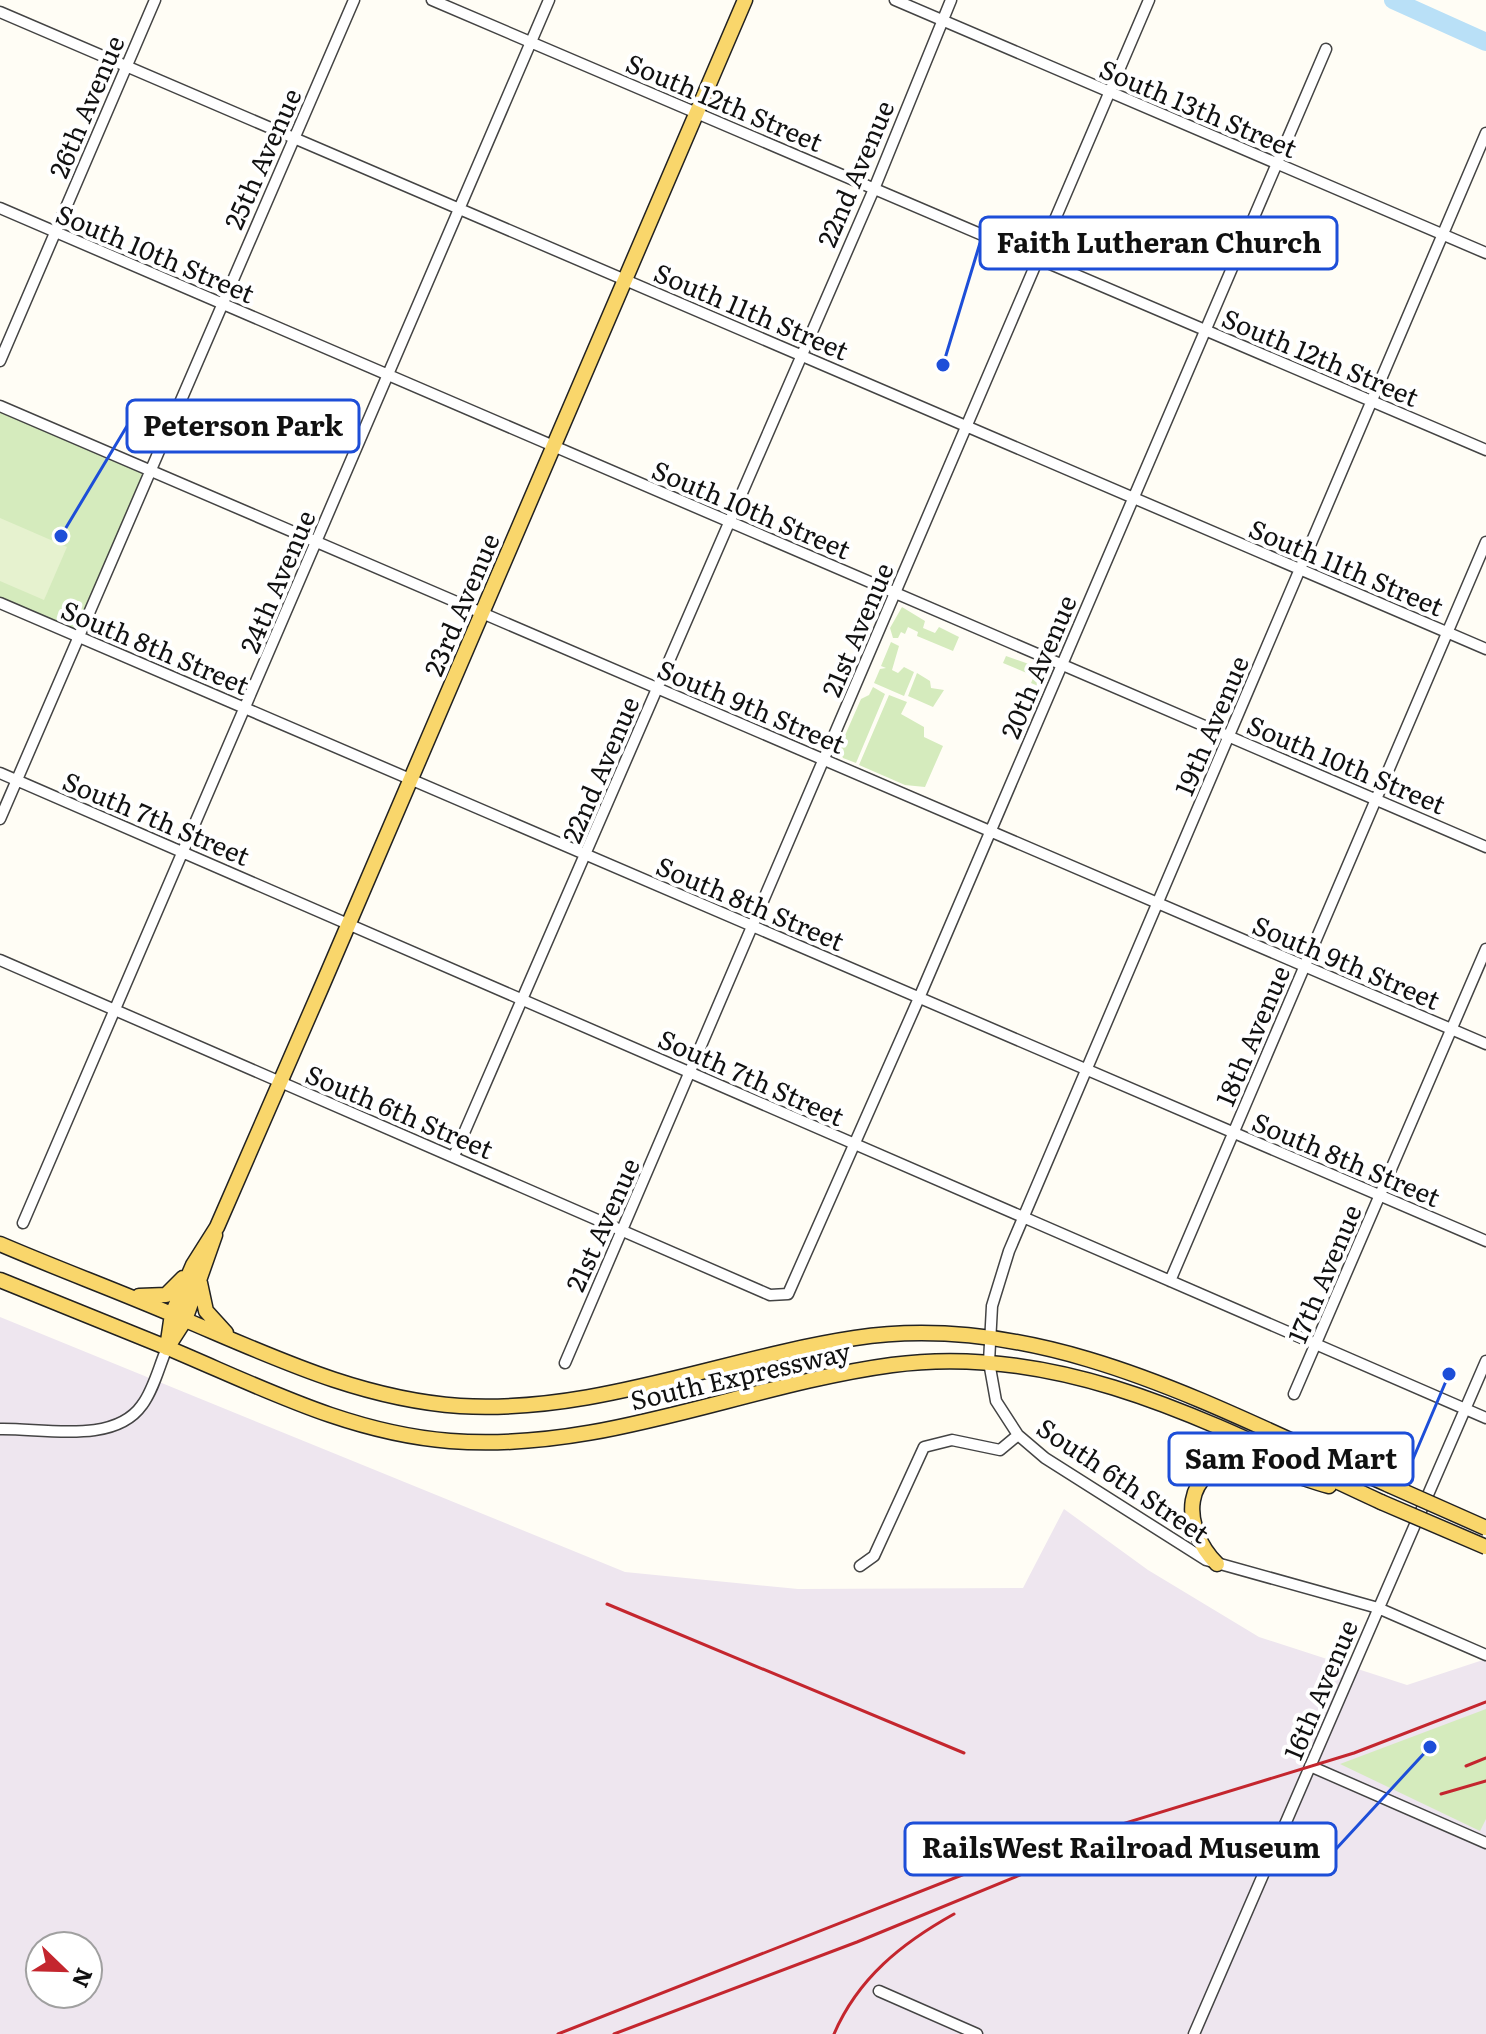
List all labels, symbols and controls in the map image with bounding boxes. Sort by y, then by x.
street label: 26th Avenue [37,29,133,183]
street label: South 12th Street [621,42,830,160]
street label: South 13th Street [1094,48,1304,166]
street label: 25th Avenue [213,81,309,235]
street label: 22nd Avenue [806,94,902,252]
street label: South 10th Street [51,193,262,312]
callout: Faith Lutheran Church [980,217,1337,269]
text: Faith Lutheran Church [996,220,1322,262]
street label: South 11th Street [649,251,856,369]
street label: South 12th Street [1217,297,1426,415]
callout: Peterson Park [127,400,359,452]
text: Peterson Park [143,403,343,445]
street label: South 10th Street [647,449,858,568]
street label: 24th Avenue [228,504,324,658]
street label: South 11th Street [1244,507,1451,625]
street label: 23rd Avenue [412,527,508,681]
street label: 21st Avenue [810,556,902,702]
street label: 20th Avenue [989,588,1085,744]
street label: South 8th Street [56,589,257,703]
street label: South 9th Street [652,648,852,762]
street label: 19th Avenue [1163,649,1257,801]
street label: 22nd Avenue [551,690,647,848]
street label: South 10th Street [1242,704,1453,823]
street label: South 7th Street [57,760,257,874]
street label: South 8th Street [651,845,852,959]
street label: South 9th Street [1247,904,1447,1018]
street label: 18th Avenue [1204,959,1298,1111]
street label: South 7th Street [653,1018,852,1135]
street label: South 6th Street [300,1053,500,1167]
street label: South 8th Street [1247,1101,1448,1215]
street label: 21st Avenue [554,1151,648,1297]
street label: 17th Avenue [1276,1198,1370,1348]
street label: South Expressway [626,1330,854,1418]
street label: South 6th Street [1030,1407,1218,1552]
callout: Sam Food Mart [1169,1433,1413,1485]
text: Sam Food Mart [1185,1436,1398,1478]
street label: 16th Avenue [1272,1613,1366,1765]
callout: RailsWest Railroad Museum [905,1823,1336,1875]
text: RailsWest Railroad Museum [922,1825,1320,1867]
north arrow [24,1930,104,2010]
text: N [65,1963,103,1993]

